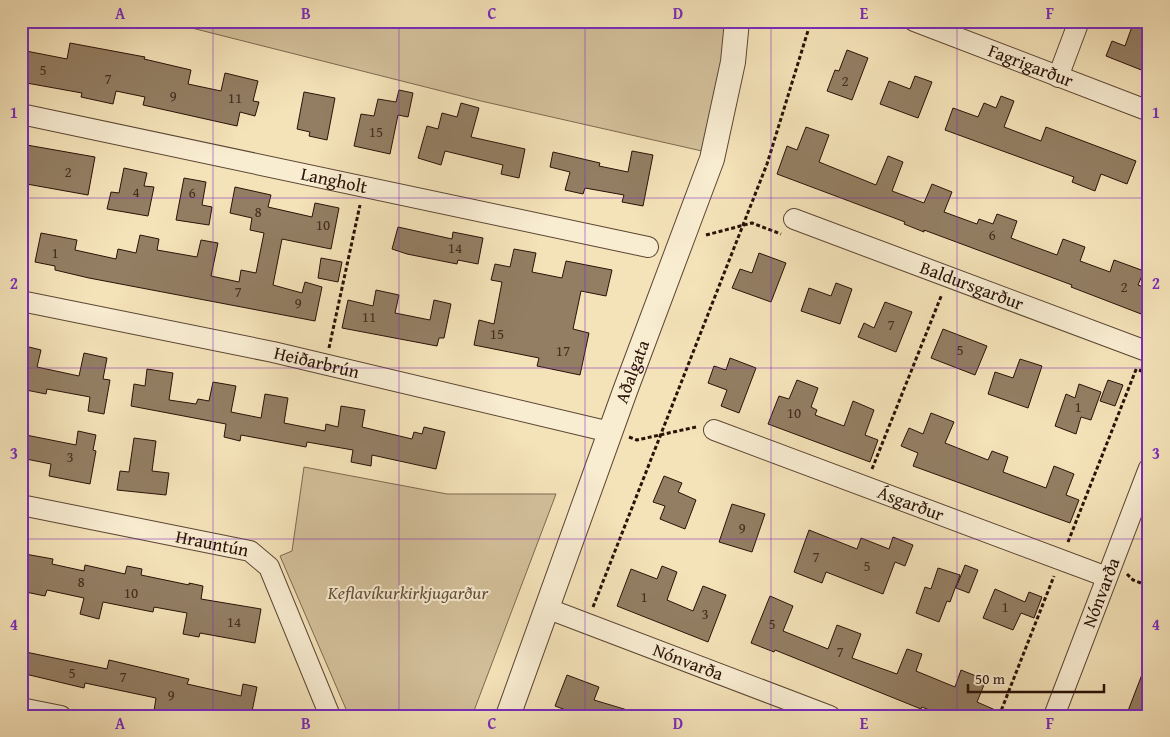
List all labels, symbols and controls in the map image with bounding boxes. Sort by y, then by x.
text: A [115,1,126,25]
text: B [301,1,311,25]
text: C [487,1,497,25]
text: D [673,1,683,25]
text: E [860,1,869,25]
text: F [1046,1,1054,25]
street label: Fagrigarður [984,37,1078,94]
house number: 5 [39,59,47,80]
house number: 7 [104,68,112,89]
house number: 2 [841,70,849,91]
house number: 9 [169,85,177,106]
house number: 11 [228,87,242,108]
text: 1 [10,100,18,124]
text: 1 [1152,100,1160,124]
house number: 15 [369,121,383,142]
street label: Langholt [299,160,370,200]
house number: 2 [64,161,72,182]
house number: 4 [132,181,140,202]
house number: 6 [188,182,196,203]
house number: 8 [254,201,262,222]
house number: 10 [316,214,330,235]
house number: 6 [988,224,996,245]
house number: 14 [448,237,462,258]
house number: 1 [51,242,59,263]
street label: Baldursgarður [916,253,1028,317]
text: 2 [10,271,18,295]
text: 2 [1152,271,1160,295]
house number: 2 [1120,276,1128,297]
house number: 7 [234,281,242,302]
house number: 9 [294,292,302,313]
house number: 11 [362,306,376,327]
house number: 7 [887,314,895,335]
house number: 15 [490,323,504,344]
street label: Aðalgata [608,336,656,407]
street label: Heiðarbrún [271,339,362,385]
house number: 5 [956,339,964,360]
house number: 17 [556,340,570,361]
house number: 1 [1074,396,1082,417]
house number: 10 [787,402,801,423]
text: 3 [10,441,18,465]
text: 3 [1152,441,1160,465]
house number: 3 [66,446,74,467]
street label: Ásgarður [874,478,949,528]
house number: 9 [738,517,746,538]
street label: Hrauntún [173,522,251,563]
house number: 7 [812,546,820,567]
street label: Nónvarða [1075,553,1127,632]
house number: 5 [863,555,871,576]
house number: 8 [77,571,85,592]
park label: Keflavíkurkirkjugarður [327,579,490,606]
house number: 10 [124,582,138,603]
house number: 1 [640,586,648,607]
house number: 1 [1001,596,1009,617]
house number: 3 [701,603,709,624]
house number: 14 [227,611,241,632]
text: 4 [10,612,18,636]
text: 4 [1152,612,1160,636]
house number: 5 [768,613,776,634]
street label: Nónvarða [649,636,728,687]
house number: 7 [836,641,844,662]
house number: 5 [68,662,76,683]
scale bar [968,662,1104,694]
house number: 7 [119,666,127,687]
text: 50 m [975,668,1006,689]
house number: 9 [167,684,175,705]
text: A [115,711,126,735]
text: B [301,711,311,735]
text: C [487,711,497,735]
text: D [673,711,683,735]
text: E [860,711,869,735]
text: F [1046,711,1054,735]

